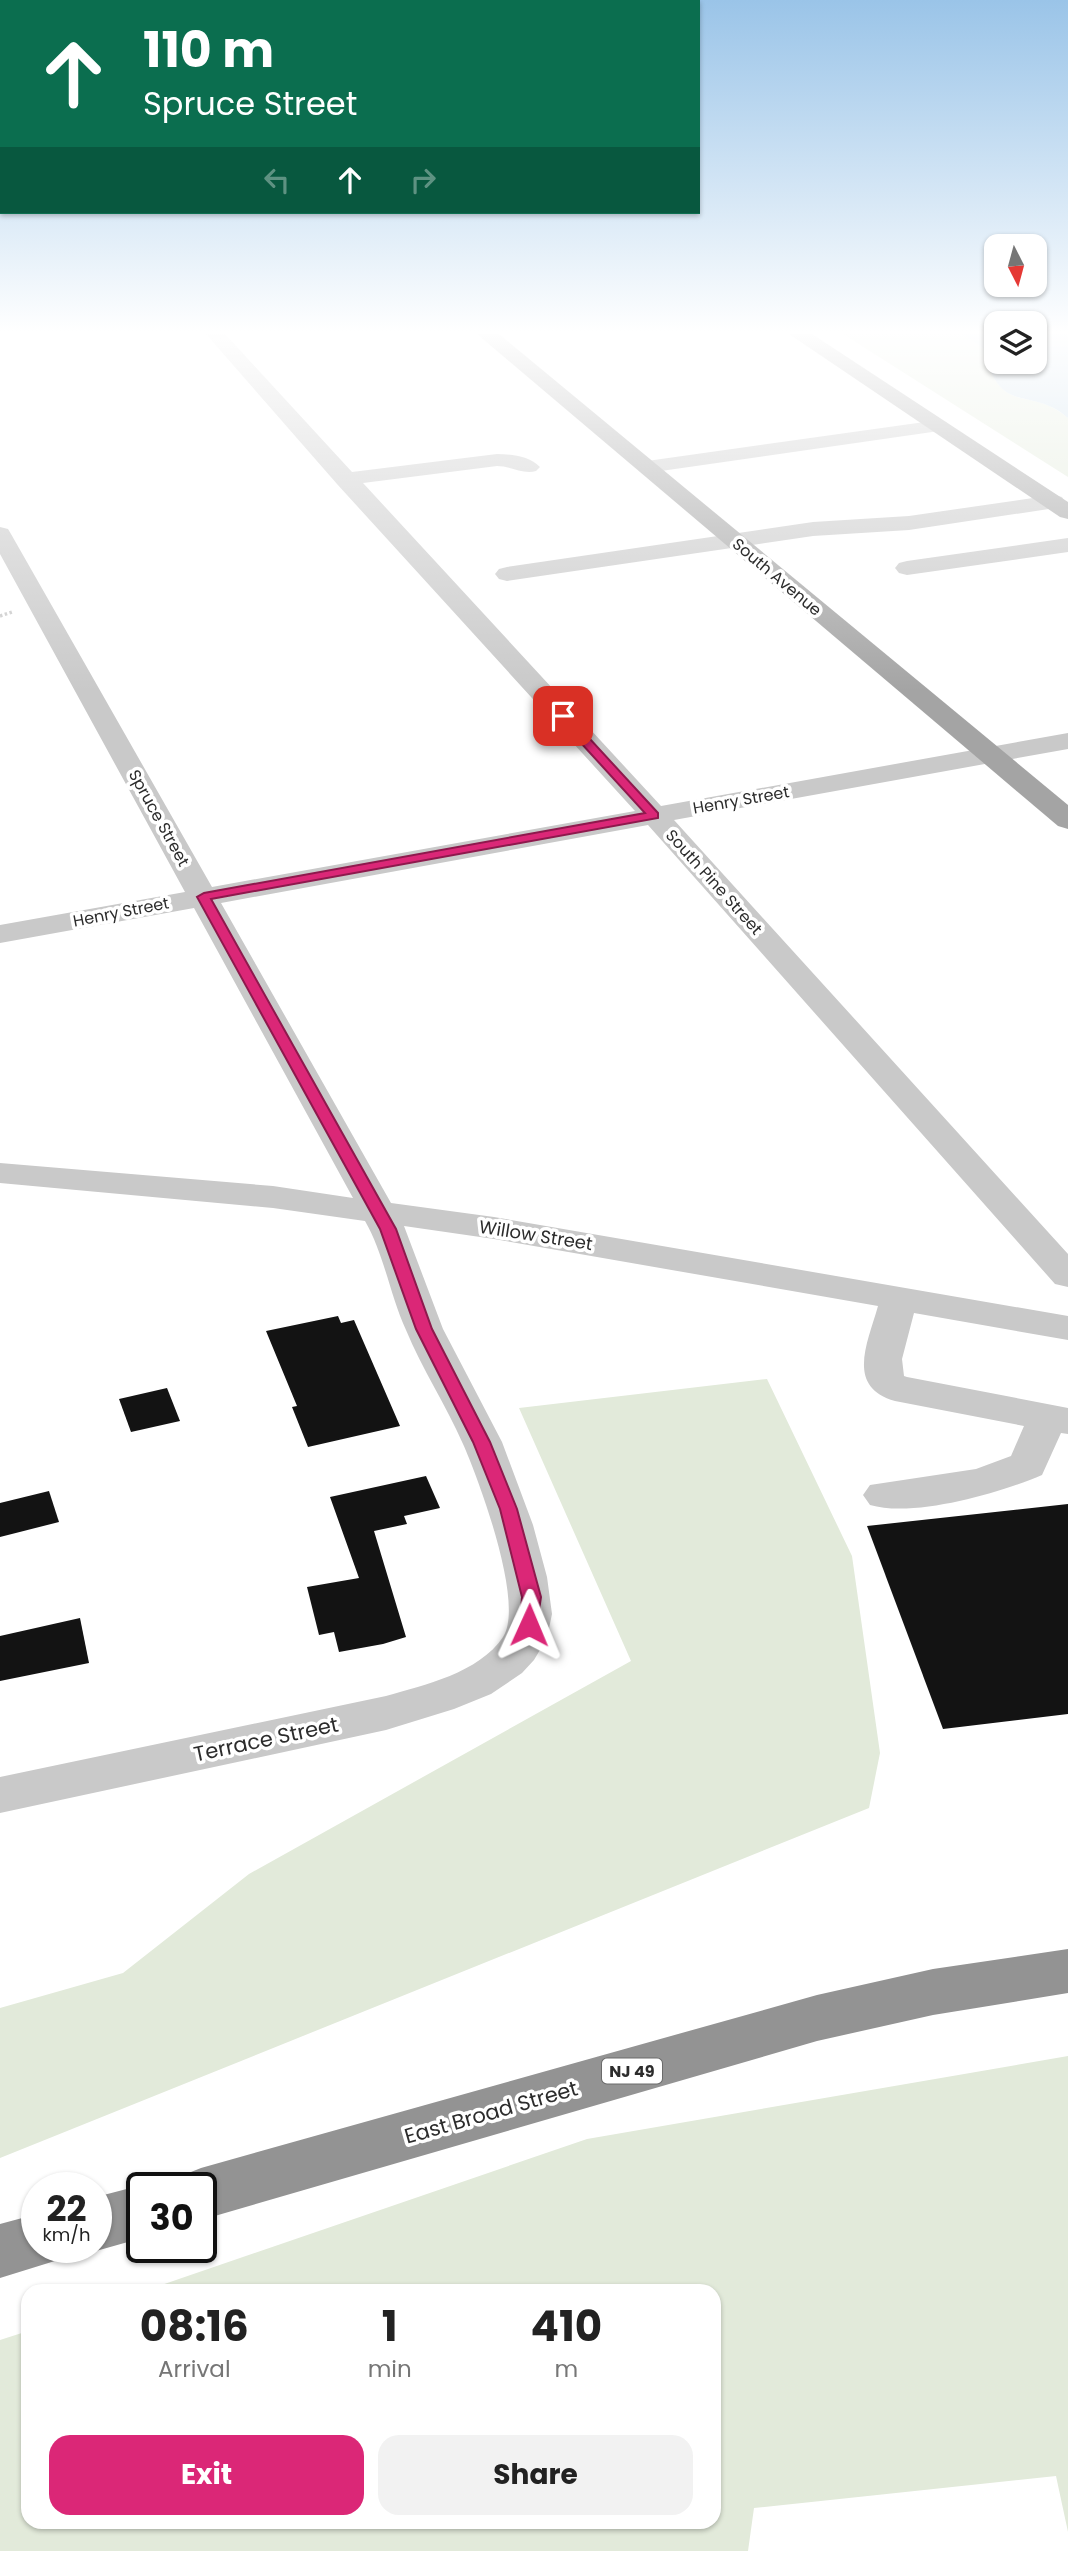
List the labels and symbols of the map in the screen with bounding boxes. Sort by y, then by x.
north arrow [984,234,1046,298]
street label: South Avenue [727,533,827,621]
pin [533,686,593,746]
street label: Spruce Street [123,766,195,871]
street label: Henry Street [691,780,791,820]
street label: South Pine Street [660,824,768,940]
street label: Henry Street [71,891,171,933]
street label: Willow Street [477,1214,595,1256]
position arrow [492,1588,566,1662]
street label: Terrace Street [191,1710,341,1768]
road number: NJ 49 [602,2058,662,2084]
street label: East Broad Street [401,2073,581,2151]
speed limit sign: 30 [126,2172,217,2263]

